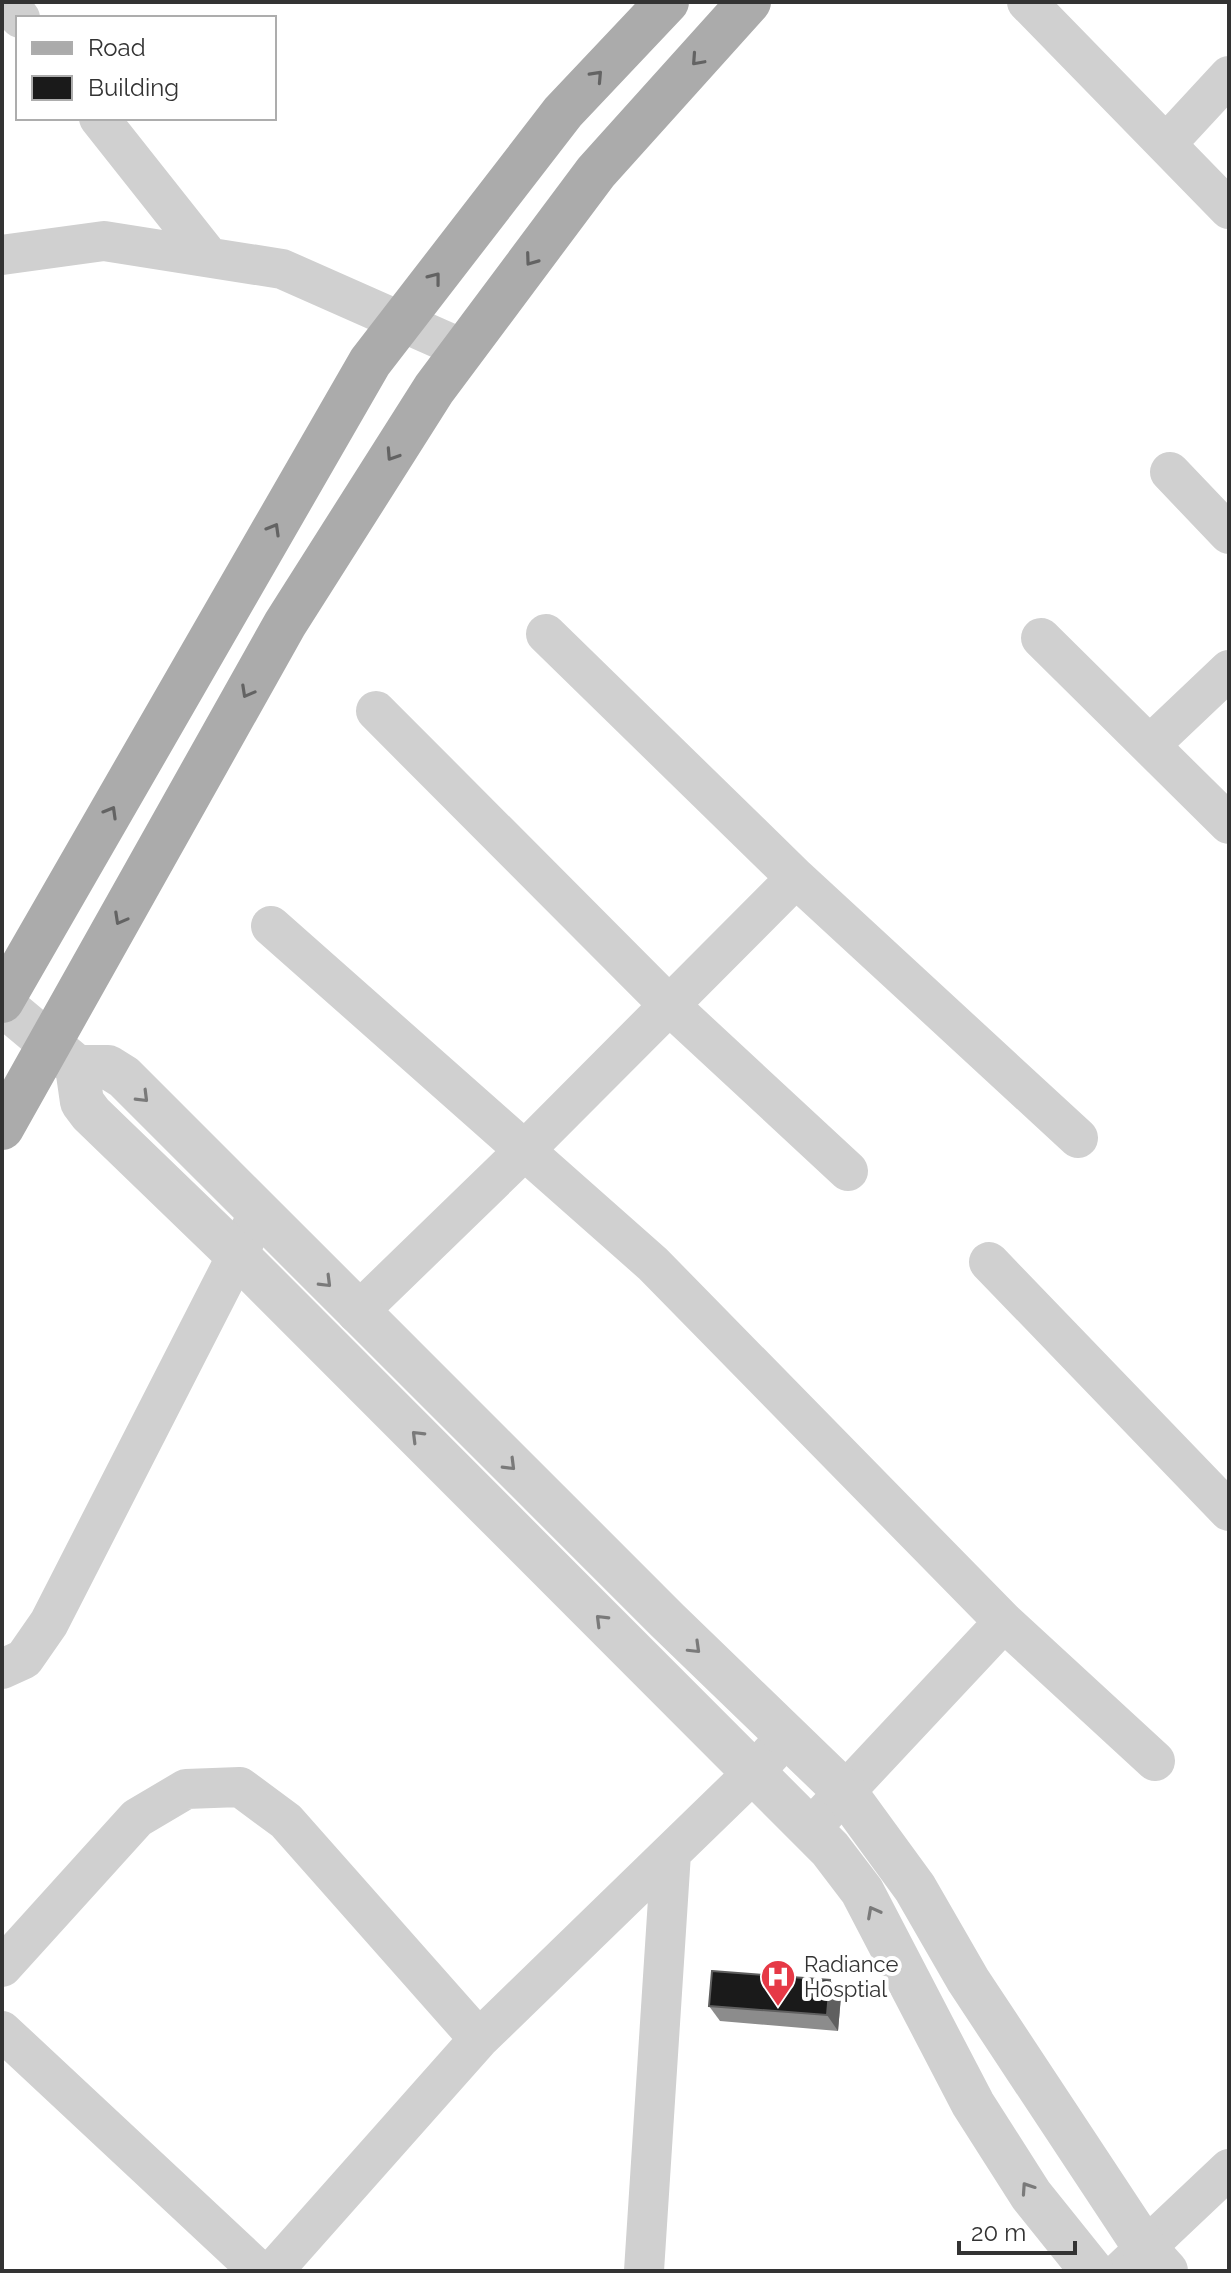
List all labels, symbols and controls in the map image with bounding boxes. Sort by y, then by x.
legend [16,16,276,120]
text: Road [88,33,146,62]
one-way arrow [692,51,707,65]
one-way arrow [588,70,602,85]
text: Building [88,73,179,102]
one-way arrow [527,251,541,266]
one-way arrow [425,272,439,287]
one-way arrow [387,446,402,461]
one-way arrow [264,523,280,538]
one-way arrow [241,683,257,698]
one-way arrow [101,806,117,821]
one-way arrow [114,910,130,925]
one-way arrow [134,1088,149,1102]
one-way arrow [317,1273,331,1287]
one-way arrow [412,1431,427,1445]
one-way arrow [501,1456,516,1470]
one-way arrow [596,1615,611,1629]
one-way arrow [686,1639,701,1653]
one-way arrow [867,1905,882,1920]
place label: Radiance Hosptial [804,1951,898,2002]
hospital icon: Radiance Hosptial [759,1958,797,2008]
one-way arrow [1021,2182,1036,2196]
scale bar [959,2205,1075,2255]
text: 20 m [971,2218,1026,2247]

